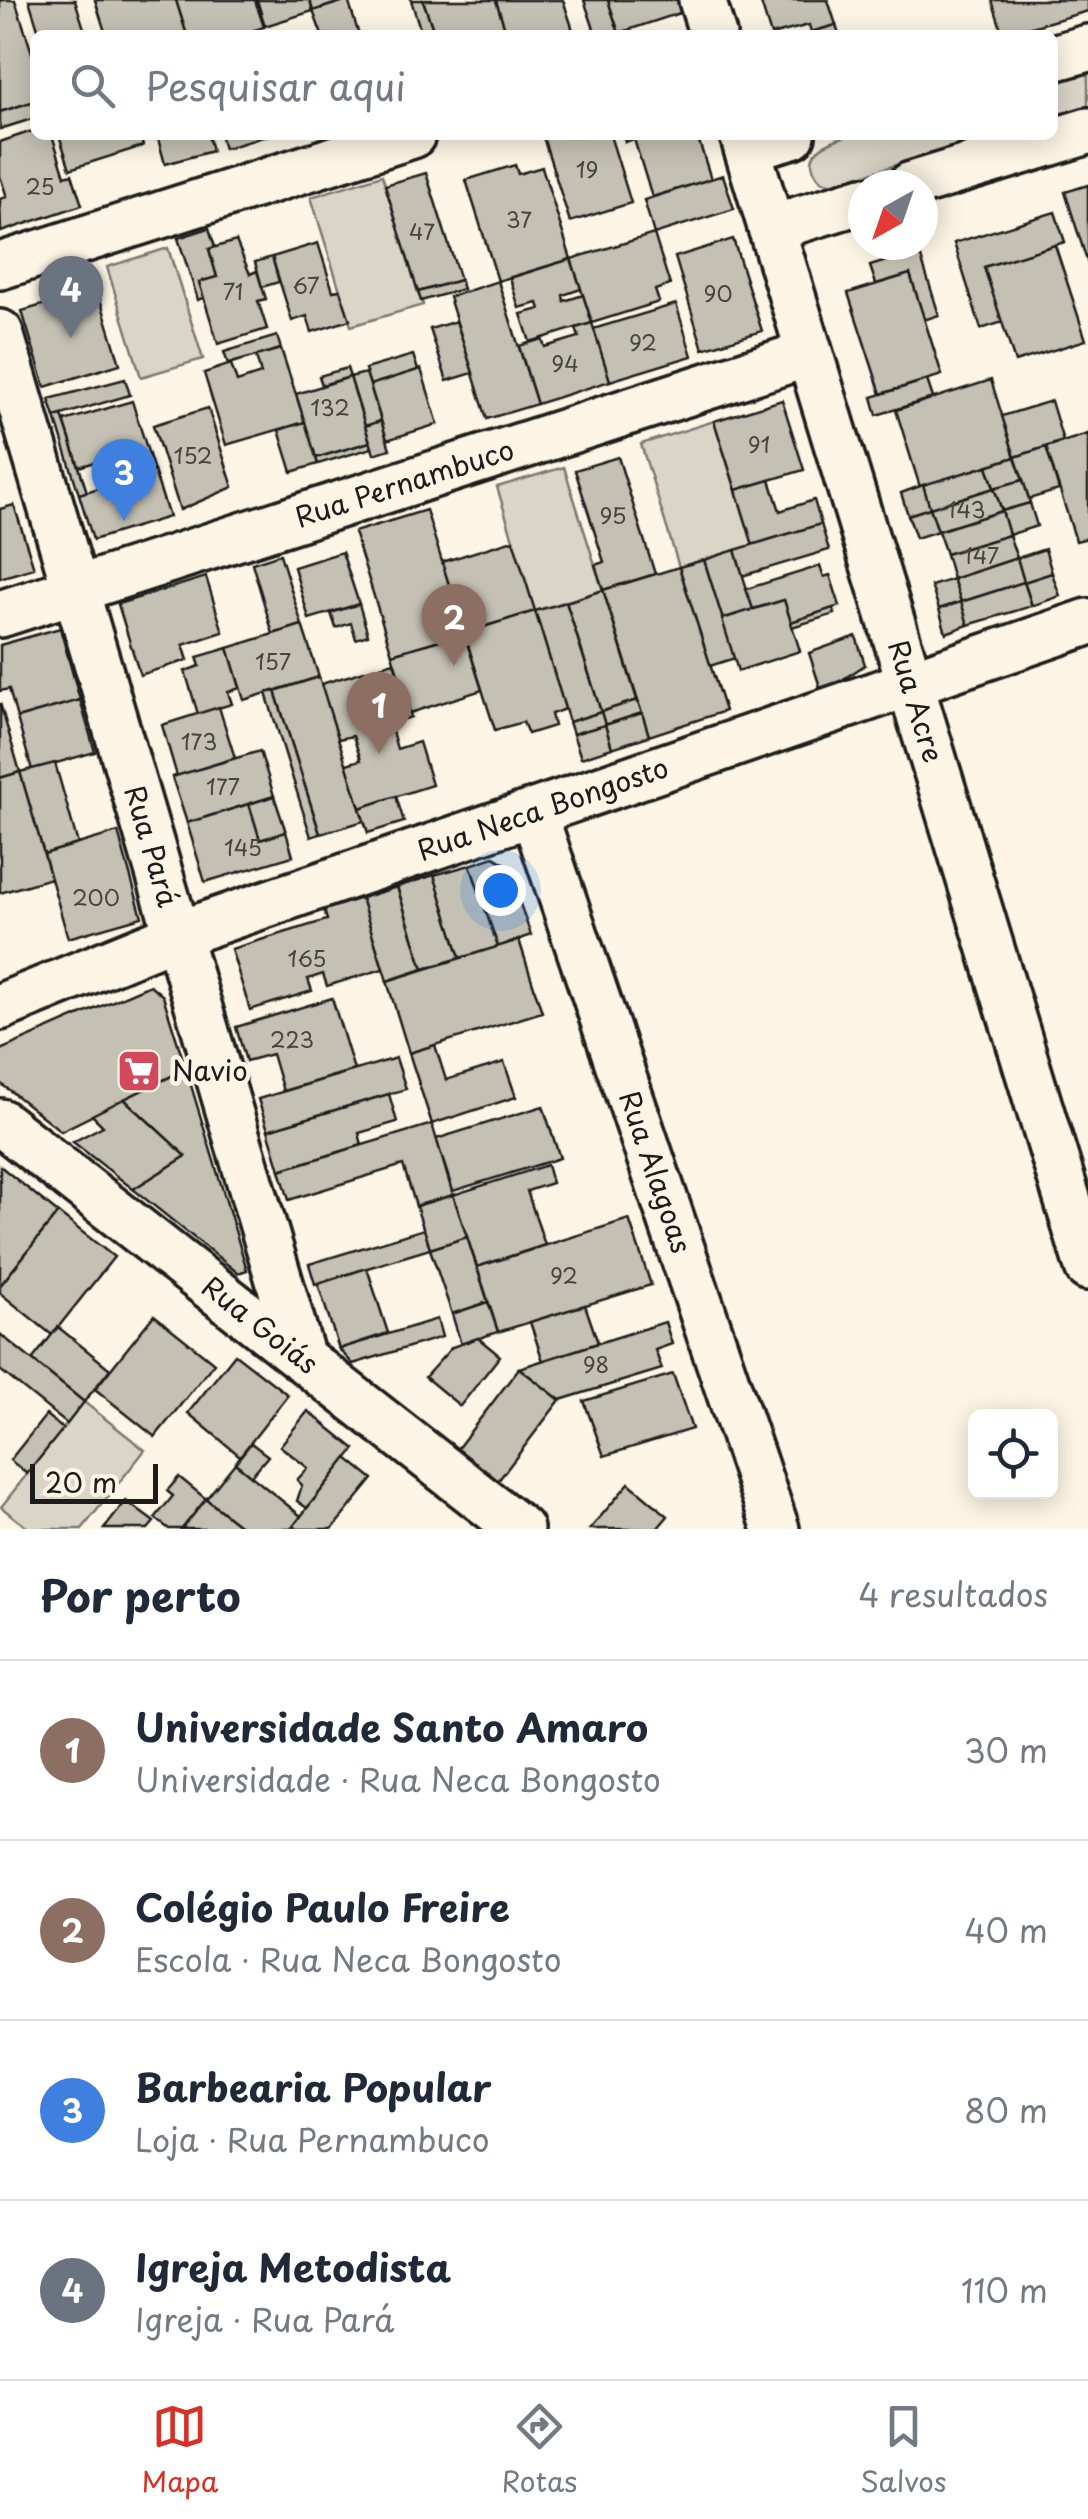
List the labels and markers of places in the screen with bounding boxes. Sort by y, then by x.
pin: 4 [38,255,104,338]
pin: 3 [92,438,156,521]
pin: 2 [422,584,486,666]
pin: 1 [346,672,412,754]
supermarket icon: Navio [116,1048,162,1094]
place label: Navio [172,1048,248,1091]

